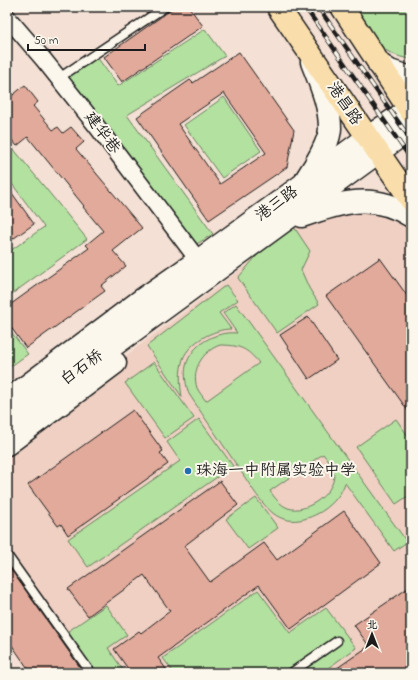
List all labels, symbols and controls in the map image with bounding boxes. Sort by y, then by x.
scale bar [28,26,145,52]
text: 50 m [34,32,58,50]
street label: 港昌路 [321,77,367,131]
street label: 建华巷 [78,107,126,159]
street label: 港三路 [251,180,303,228]
street label: 白石桥 [56,344,108,392]
place label: 珠海一中附属实验中学 [196,459,356,483]
marker: 珠海一中附属实验中学 [183,466,193,476]
north arrow [352,614,392,654]
text: 北 [367,617,378,633]

